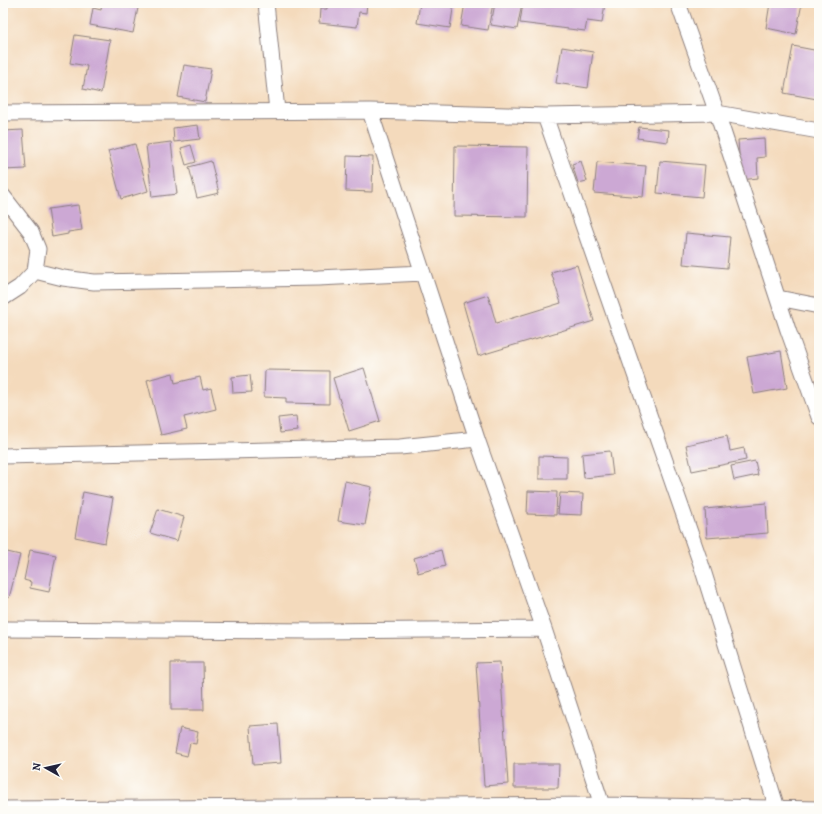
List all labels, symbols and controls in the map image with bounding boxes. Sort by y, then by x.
north arrow [26,748,66,788]
text: N [29,762,45,772]

